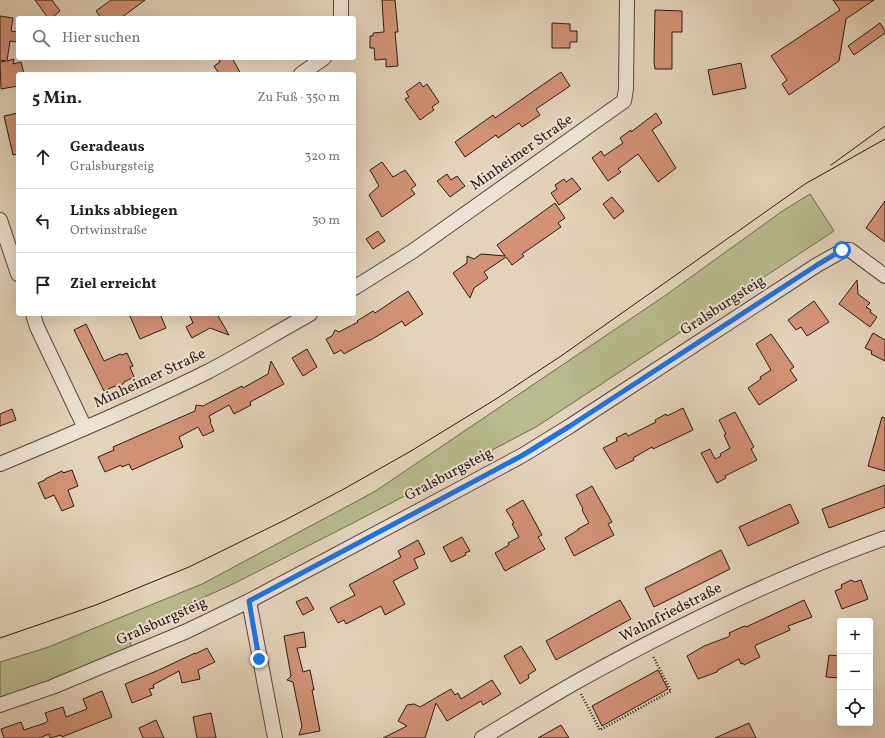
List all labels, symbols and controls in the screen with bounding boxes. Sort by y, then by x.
search box [16,16,356,60]
icon: search [30,27,52,49]
text: Hier suchen [62,28,140,49]
text: 5 Min. [32,87,82,110]
text: Zu Fuß · 350 m [258,89,340,107]
street label: Minheimer Straße [466,110,578,196]
text: Geradeaus [70,137,145,158]
icon: ahead [32,146,54,168]
text: 320 m [305,148,340,166]
text: Gralsburgsteig [70,158,154,176]
text: Links abbiegen [70,201,178,222]
icon: left [32,210,54,232]
text: 30 m [312,212,340,230]
text: Ortwinstraße [70,222,147,240]
route start [833,241,851,259]
street label: Gralsburgsteig [677,271,770,341]
icon: arrive [32,274,54,296]
text: Ziel erreicht [70,274,157,295]
street label: Minheimer Straße [91,344,209,414]
street label: Gralsburgsteig [401,443,497,507]
street label: Wahnfriedstraße [616,578,726,648]
street label: Gralsburgsteig [113,593,211,651]
map controls [837,618,873,726]
button: + [837,618,873,654]
route end [250,650,268,668]
button: − [837,654,873,690]
button: locate [837,690,873,726]

